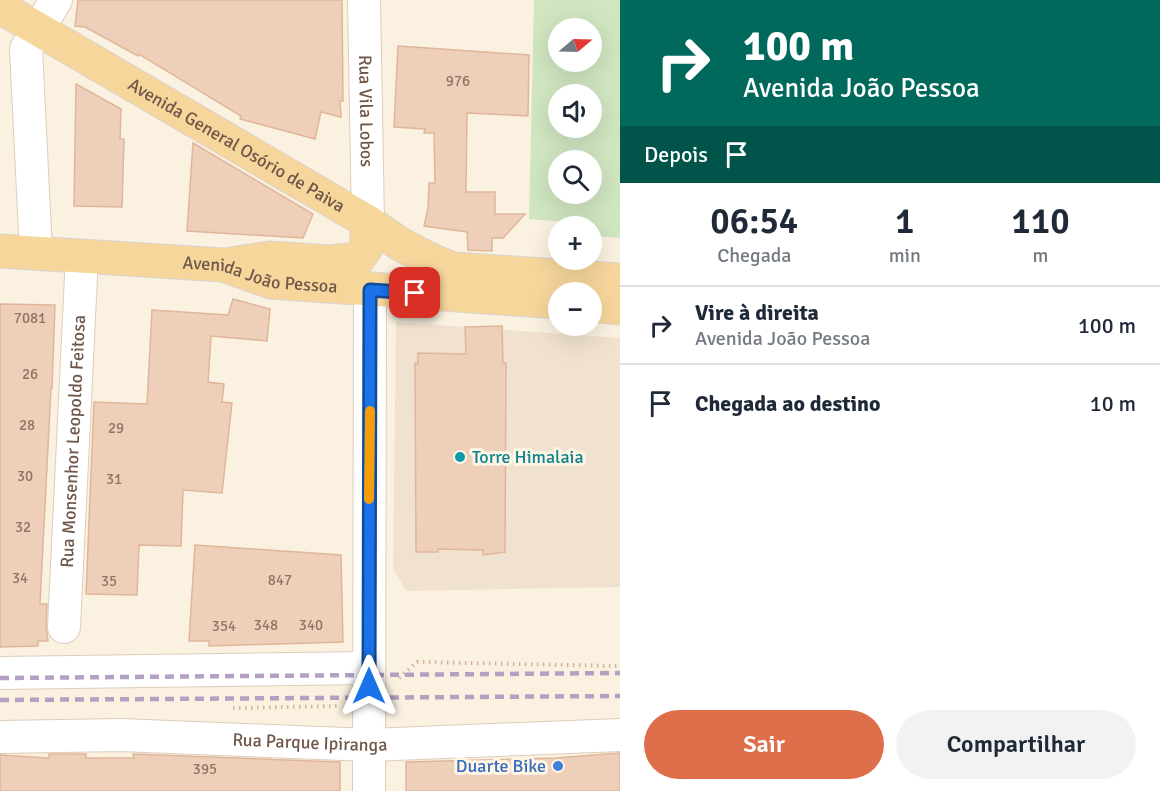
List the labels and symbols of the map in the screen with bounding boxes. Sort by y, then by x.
north arrow [548,18,602,72]
street label: Rua Vila Lobos [354,55,378,167]
house number: 976 [446,72,470,90]
street label: Avenida General Osório de Paiva [124,73,349,217]
street label: Avenida João Pessoa [182,251,338,298]
pin [389,267,440,318]
house number: 7081 [14,309,46,327]
street label: Rua Monsenhor Leopoldo Feitosa [56,314,90,568]
house number: 26 [22,365,38,383]
house number: 28 [19,416,35,434]
house number: 29 [108,419,124,437]
place label: Torre Himalaia [472,446,584,468]
marker: Torre Himalaia [453,450,467,464]
house number: 30 [17,467,33,485]
house number: 31 [106,470,122,488]
house number: 32 [15,518,31,536]
house number: 34 [12,569,28,587]
house number: 847 [268,571,292,589]
house number: 35 [101,572,117,590]
house number: 348 [254,616,278,634]
house number: 340 [299,616,323,634]
house number: 354 [212,617,236,635]
position arrow [337,654,401,718]
street label: Rua Parque Ipiranga [232,729,388,756]
place label: Duarte Bike [456,755,546,777]
marker: Duarte Bike [551,759,565,773]
house number: 395 [193,760,217,778]

